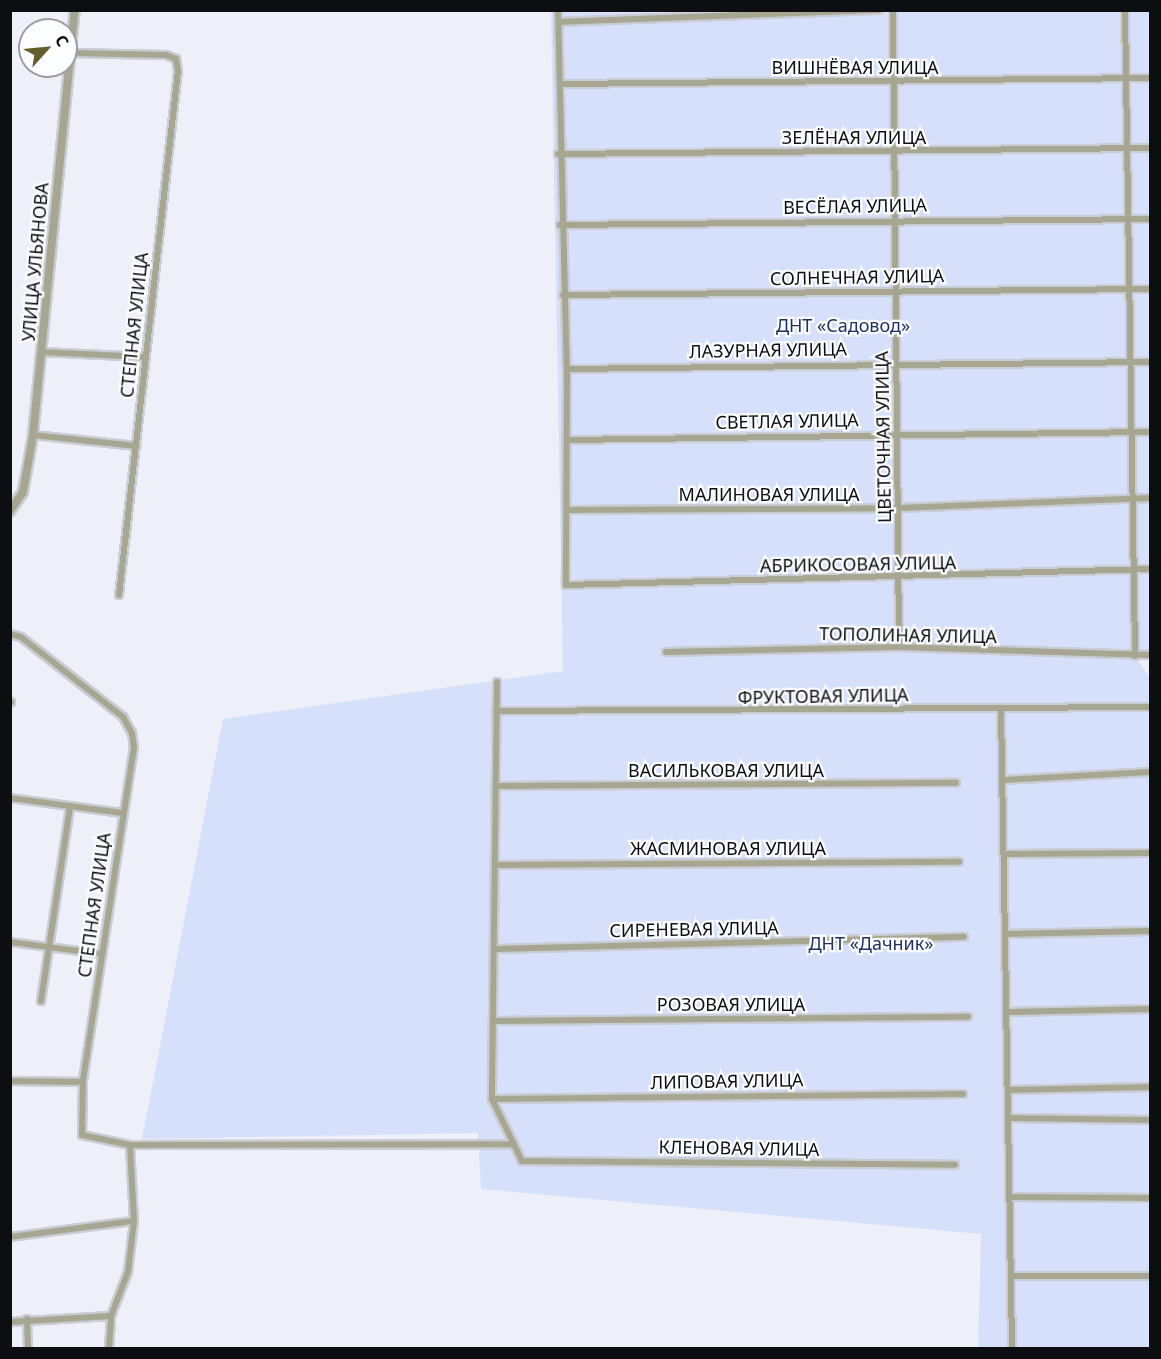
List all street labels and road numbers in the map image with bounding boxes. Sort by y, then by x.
street label: ВИШНЁВАЯ УЛИЦА [771,56,939,78]
street label: ЗЕЛЁНАЯ УЛИЦА [782,126,926,148]
street label: УЛИЦА УЛЬЯНОВА [17,181,53,343]
street label: ВЕСЁЛАЯ УЛИЦА [783,194,927,218]
street label: СТЕПНАЯ УЛИЦА [116,251,152,399]
street label: СОЛНЕЧНАЯ УЛИЦА [770,265,944,289]
street label: ЛАЗУРНАЯ УЛИЦА [689,338,847,362]
street label: ЦВЕТОЧНАЯ УЛИЦА [871,351,895,523]
street label: СВЕТЛАЯ УЛИЦА [715,409,859,433]
street label: МАЛИНОВАЯ УЛИЦА [679,483,859,505]
street label: АБРИКОСОВАЯ УЛИЦА [760,551,956,577]
street label: ТОПОЛИНАЯ УЛИЦА [819,623,997,647]
street label: ФРУКТОВАЯ УЛИЦА [737,684,909,708]
street label: ВАСИЛЬКОВАЯ УЛИЦА [628,759,824,781]
street label: СТЕПНАЯ УЛИЦА [73,831,115,979]
street label: ЖАСМИНОВАЯ УЛИЦА [630,837,826,859]
street label: СИРЕНЕВАЯ УЛИЦА [609,917,779,941]
street label: РОЗОВАЯ УЛИЦА [657,993,805,1015]
street label: ЛИПОВАЯ УЛИЦА [650,1069,804,1093]
street label: КЛЕНОВАЯ УЛИЦА [658,1136,820,1160]

